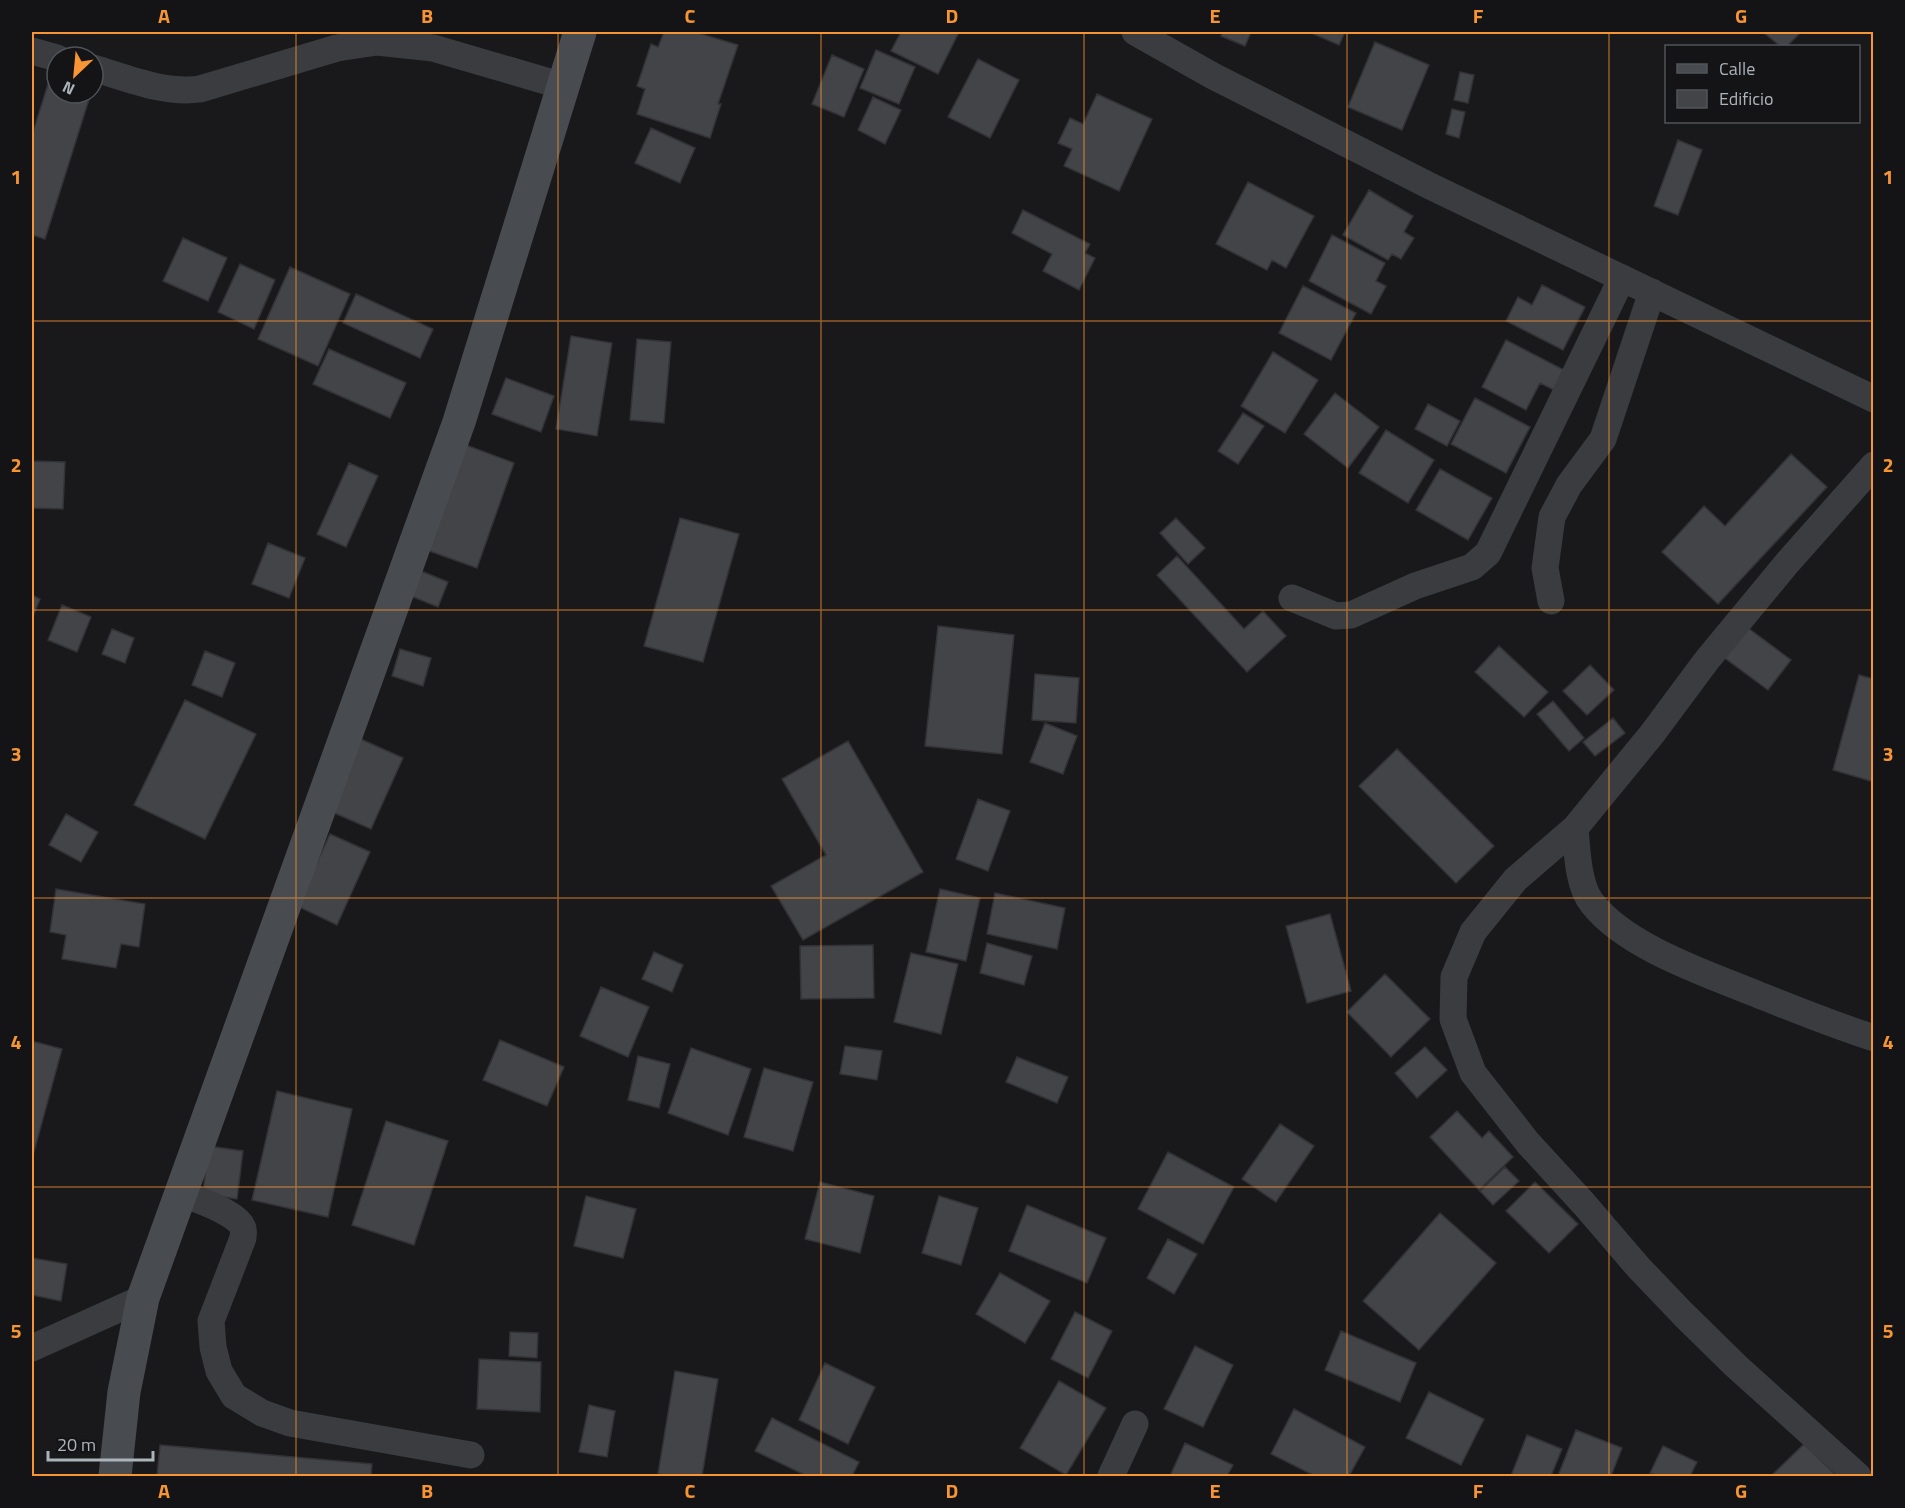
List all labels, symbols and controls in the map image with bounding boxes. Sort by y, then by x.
text: A [158,0,170,31]
text: B [421,0,433,31]
text: C [685,0,696,31]
text: D [946,0,958,31]
text: E [1209,0,1221,31]
text: F [1473,0,1484,31]
text: G [1735,0,1747,31]
north arrow [45,45,105,105]
legend [1665,45,1860,123]
text: Calle [1719,55,1755,82]
text: N [58,75,79,102]
text: Edificio [1719,85,1773,112]
text: 1 [10,161,22,192]
text: 1 [1882,161,1894,192]
text: 2 [10,449,22,480]
text: 2 [1882,449,1894,480]
text: 3 [10,738,22,769]
text: 3 [1882,738,1894,769]
text: 4 [10,1026,22,1057]
text: 4 [1882,1026,1894,1057]
text: 5 [10,1315,22,1346]
text: 5 [1882,1315,1894,1346]
scale bar [48,1424,153,1462]
text: 20 m [57,1431,96,1458]
text: A [158,1475,170,1506]
text: B [421,1475,433,1506]
text: C [685,1475,696,1506]
text: D [946,1475,958,1506]
text: E [1209,1475,1221,1506]
text: F [1473,1475,1484,1506]
text: G [1735,1475,1747,1506]

